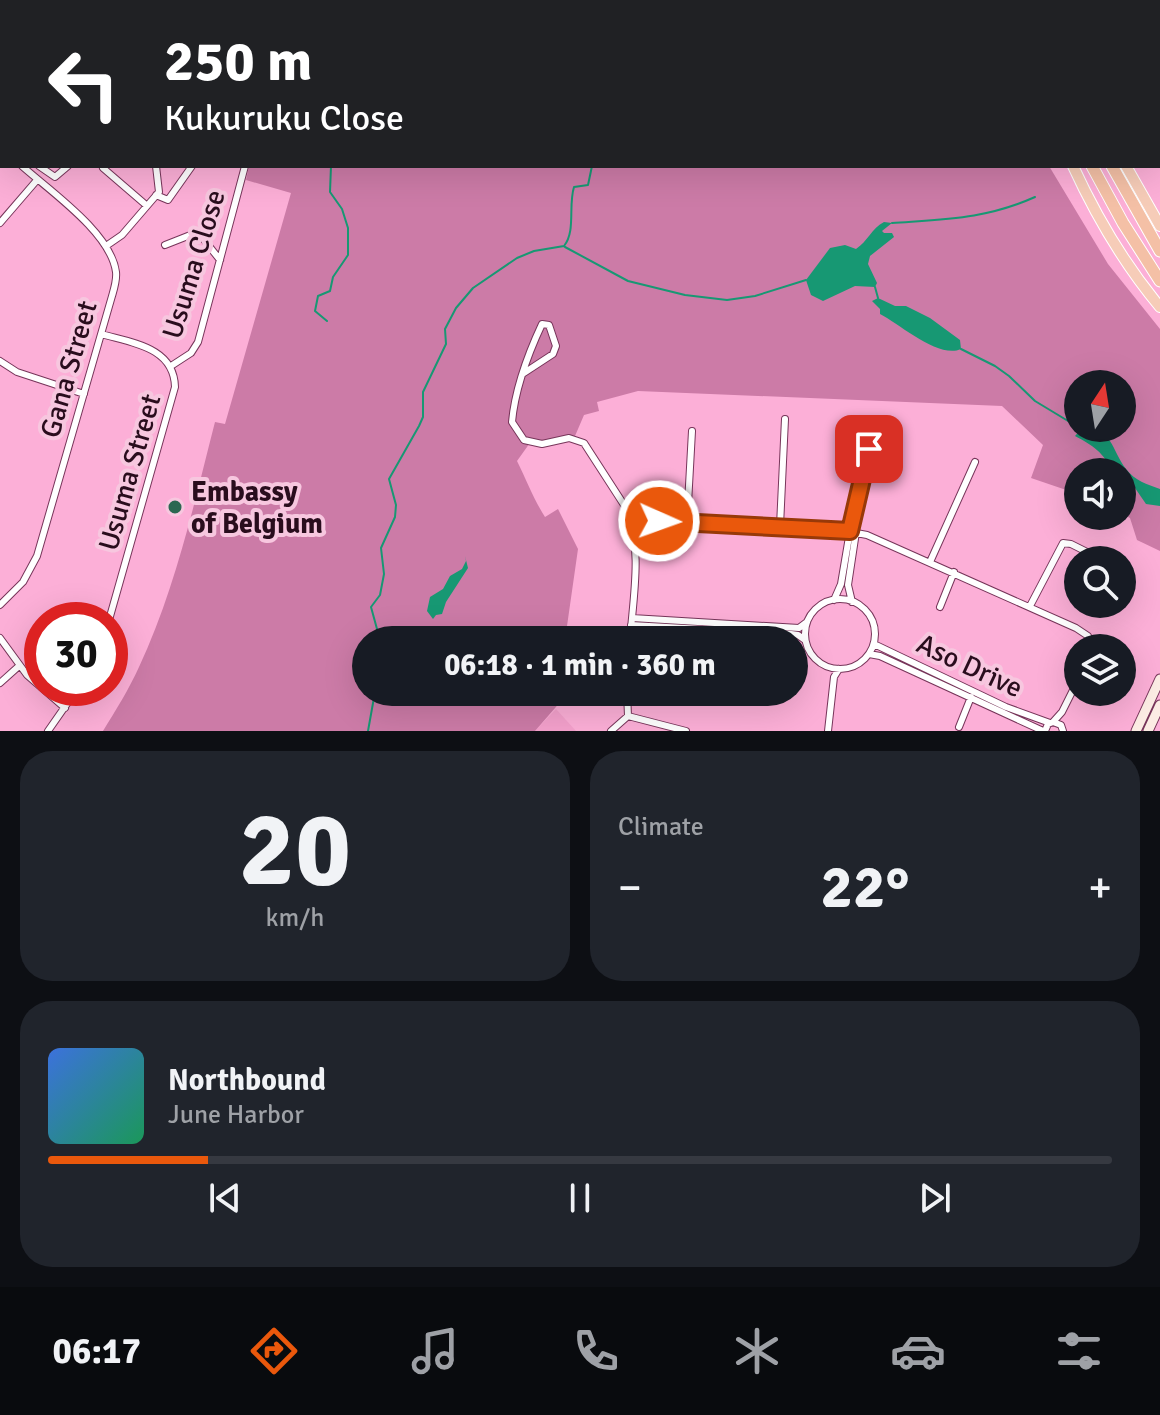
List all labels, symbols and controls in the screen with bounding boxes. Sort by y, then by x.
text: 250 m [164,27,312,96]
icon: left [32,32,136,136]
text: Kukuruku Close [164,96,404,141]
street label: Usuma Close [155,186,233,343]
street label: Gana Street [33,297,105,442]
north arrow [1064,370,1136,442]
map controls [1064,370,1136,706]
street label: Usuma Street [91,390,169,554]
pin [835,415,903,483]
icon: arrive [847,427,891,471]
button: sound [1064,458,1136,530]
place label: Embassy of Belgium [191,475,323,541]
position arrow [617,479,701,563]
marker: Embassy of Belgium [166,498,184,516]
button: search [1064,546,1136,618]
speed limit sign: 30 [24,602,128,706]
street label: Aso Drive [911,627,1028,705]
button: layers [1064,634,1136,706]
text: 06:18 · 1 min · 360 m [444,647,716,684]
text: 20 [239,786,351,914]
text: Climate [618,811,704,843]
text: 22° [821,851,909,925]
text: − [618,861,642,915]
text: + [1088,861,1112,915]
text: km/h [266,902,324,934]
text: Northbound [168,1062,326,1099]
text: June Harbor [168,1099,304,1131]
icon: previous [203,1176,247,1220]
icon: pause [558,1176,602,1220]
icon: next [913,1176,957,1220]
icon: directions [246,1323,302,1379]
icon: music [407,1323,463,1379]
icon: phone [568,1323,624,1379]
icon: climate [729,1323,785,1379]
icon: car [890,1323,946,1379]
icon: filters [1051,1323,1107,1379]
text: 06:17 [53,1329,141,1374]

